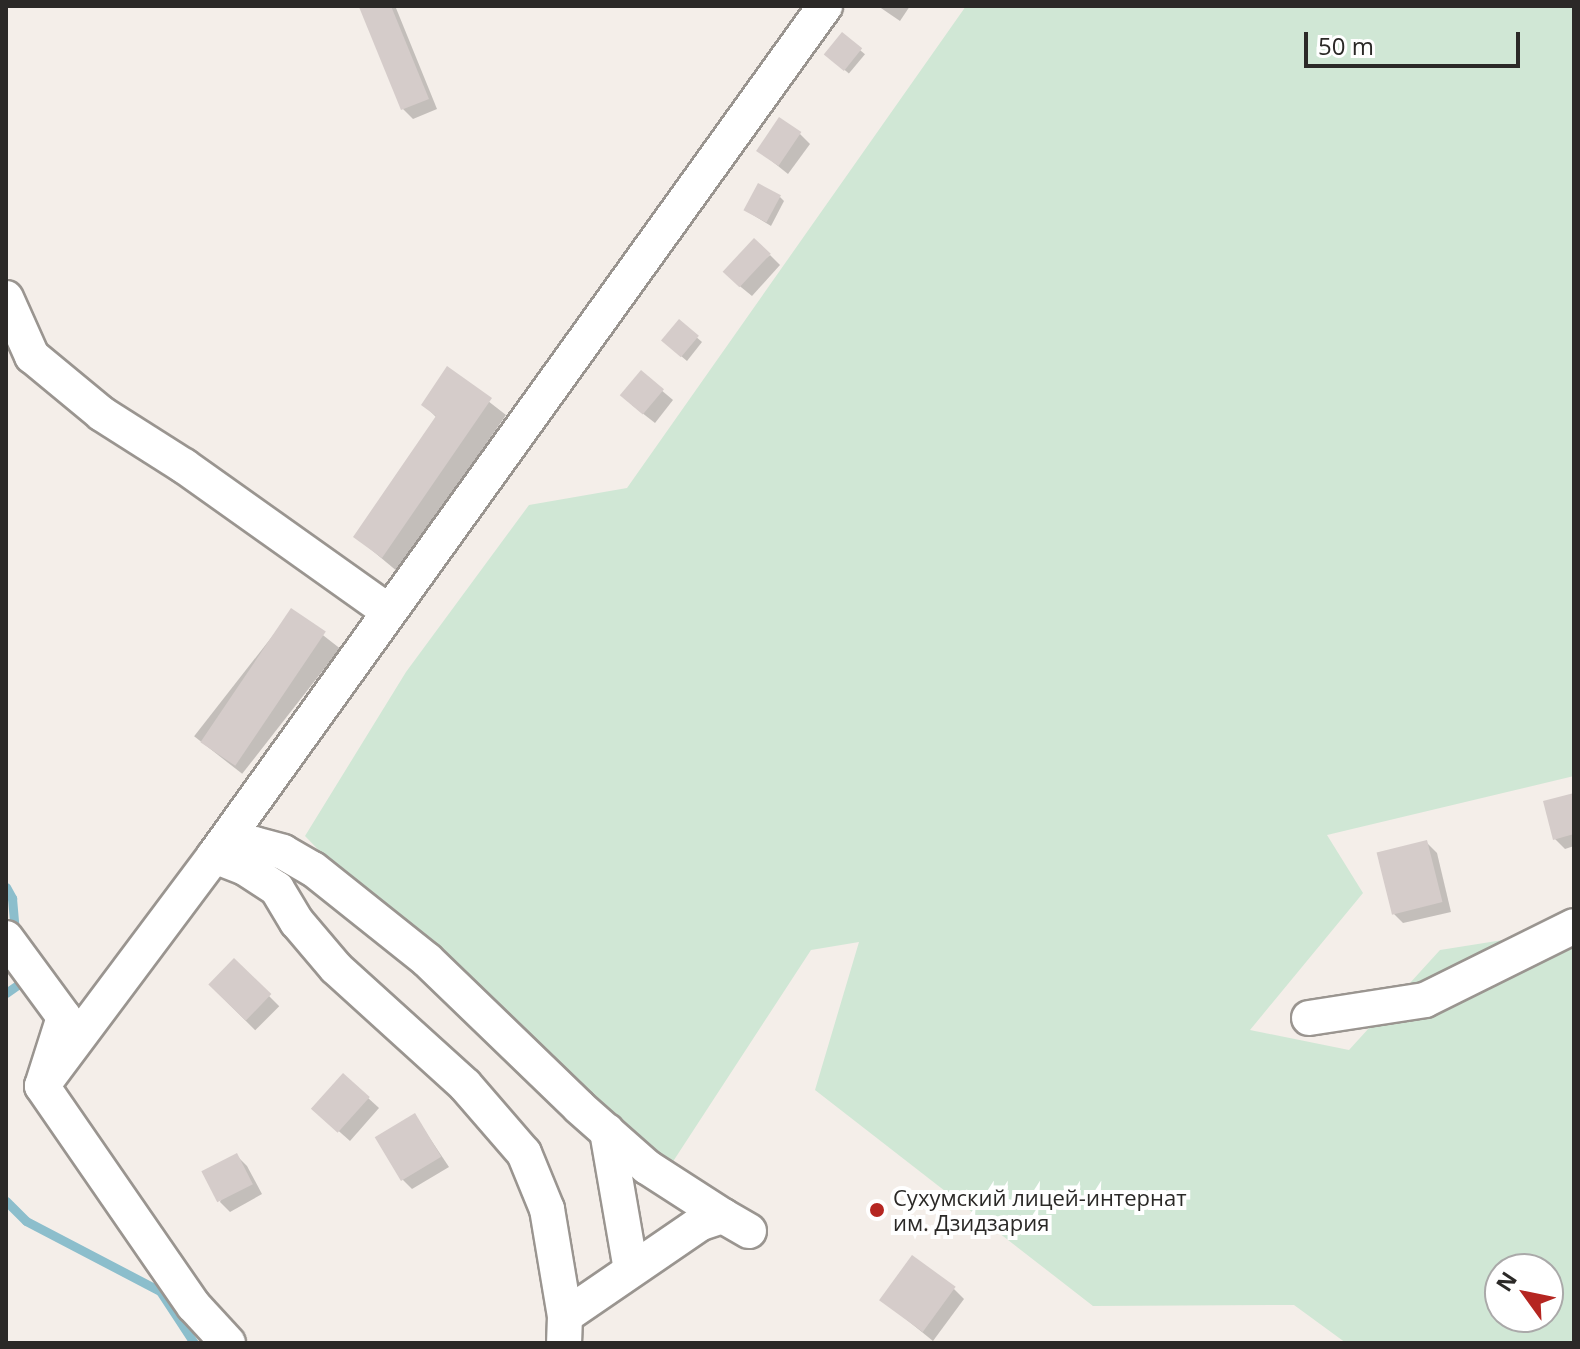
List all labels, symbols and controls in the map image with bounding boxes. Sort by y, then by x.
scale bar [1308,16,1524,66]
text: 50 m [1318,29,1374,62]
place label: Сухумский лицей-интернат им. Дзидзария [893,1184,1186,1236]
marker: Сухумский лицей-интернат им. Дзидзария [868,1201,886,1219]
north arrow [1484,1253,1564,1333]
text: N [1488,1265,1523,1297]

